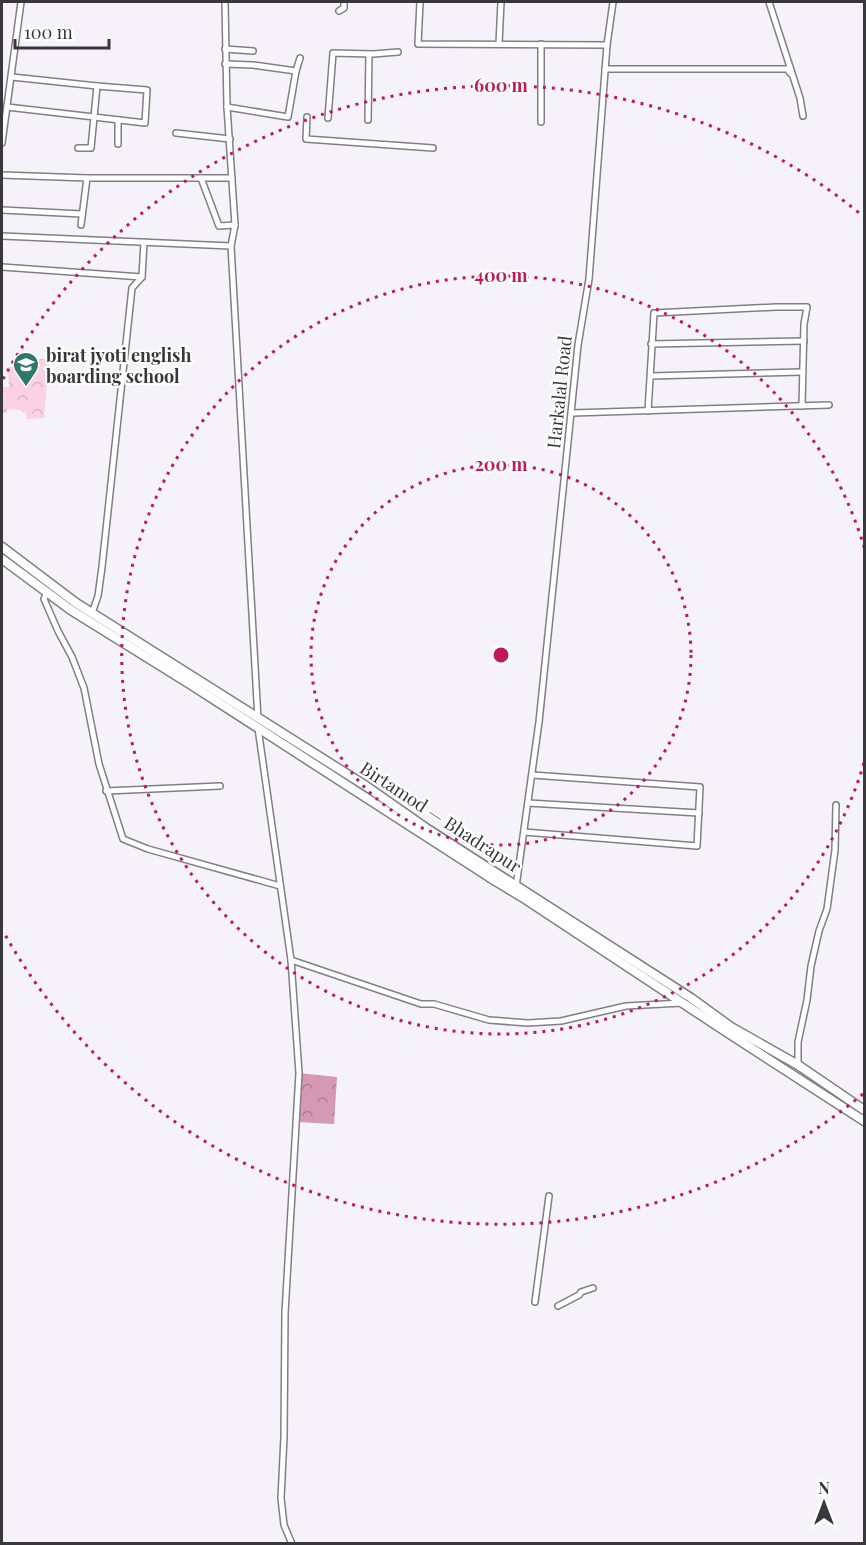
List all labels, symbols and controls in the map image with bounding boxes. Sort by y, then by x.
scale bar [15,12,110,50]
text: 100 m [24,20,73,44]
text: 600 m [474,73,529,97]
text: 400 m [474,263,528,287]
street label: Harkalal Road [541,334,577,450]
place label: birat jyoti english boarding school [46,343,191,388]
school or university icon: birat jyoti english boarding school [11,350,41,388]
text: 200 m [474,452,528,476]
centre of rings [491,645,511,665]
street label: Birtamod — Bhadrapur [356,756,526,878]
north arrow [794,1473,854,1533]
text: N [818,1477,830,1498]

